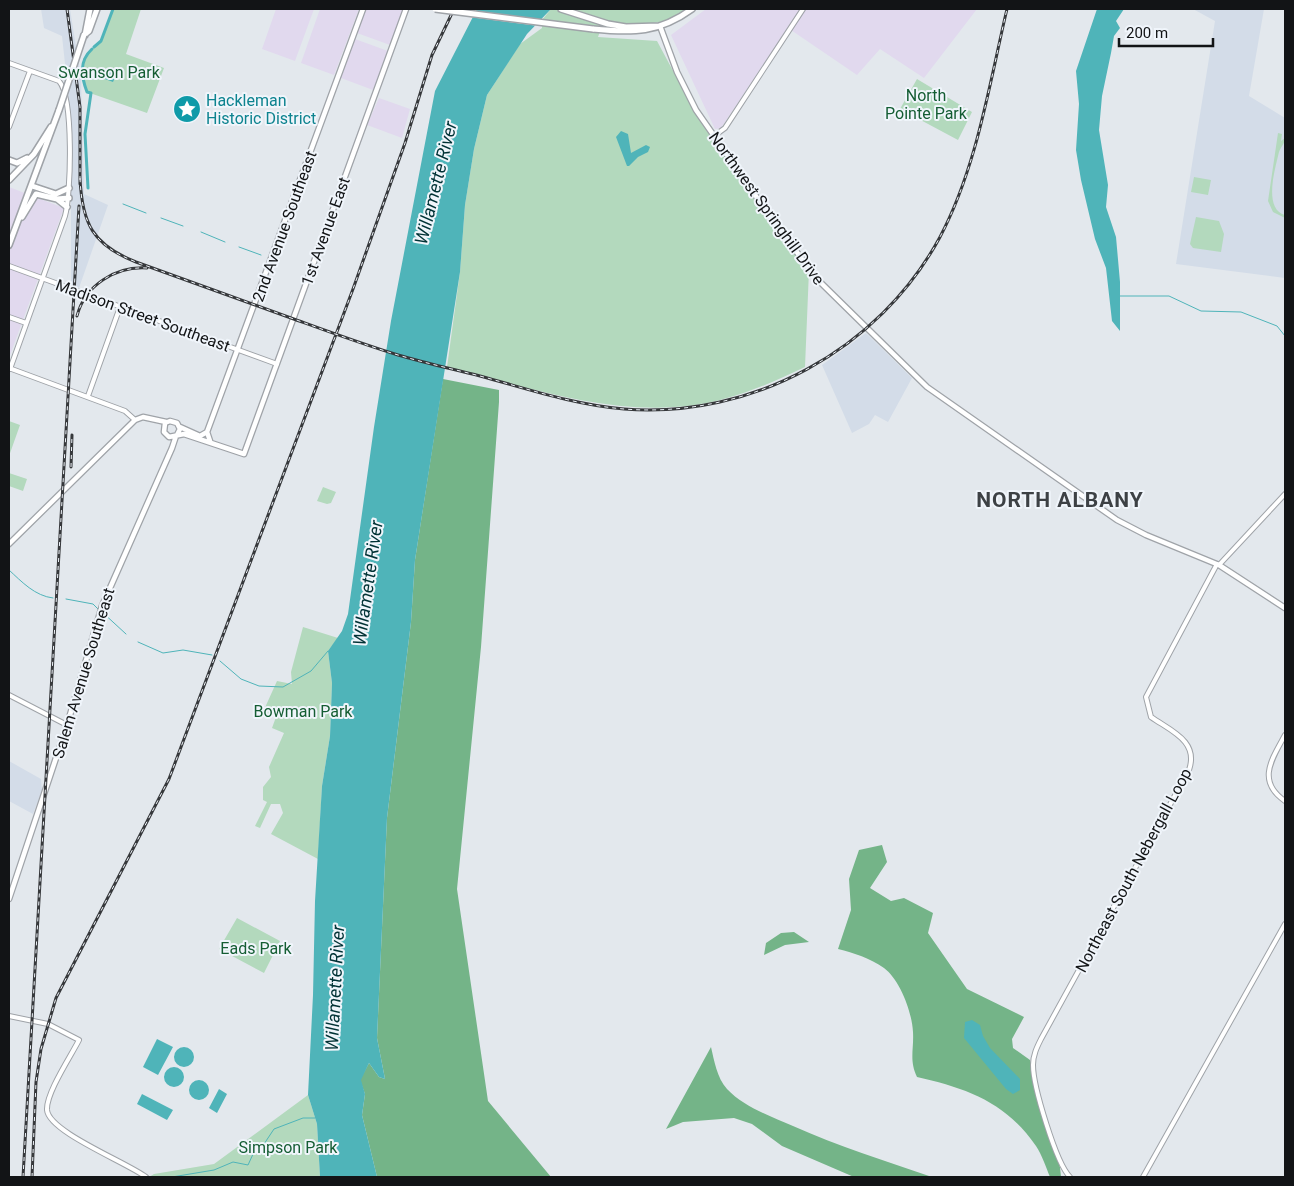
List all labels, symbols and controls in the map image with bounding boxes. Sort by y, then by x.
scale bar [1119,15,1213,47]
text: 200 m [1126,24,1168,42]
park label: Swanson Park [58,63,161,82]
park label: North Pointe Park [885,86,968,123]
place label: Hackleman Historic District [206,91,316,128]
place icon: Hackleman Historic District [172,94,202,124]
water label: Willamette River [410,118,461,247]
street label: Northwest Springhill Drive [705,128,828,288]
street label: 2nd Avenue Southeast [248,148,321,304]
street label: 1st Avenue East [297,174,354,288]
street label: Madison Street Southeast [53,275,233,356]
district label: NORTH ALBANY [976,488,1144,512]
water label: Willamette River [348,518,387,647]
street label: Salem Avenue Southeast [49,586,118,761]
park label: Bowman Park [254,702,353,721]
street label: Northeast South Nebergall Loop [1071,765,1195,976]
water label: Willamette River [321,923,348,1051]
park label: Eads Park [220,939,293,958]
park label: Simpson Park [239,1138,338,1157]

